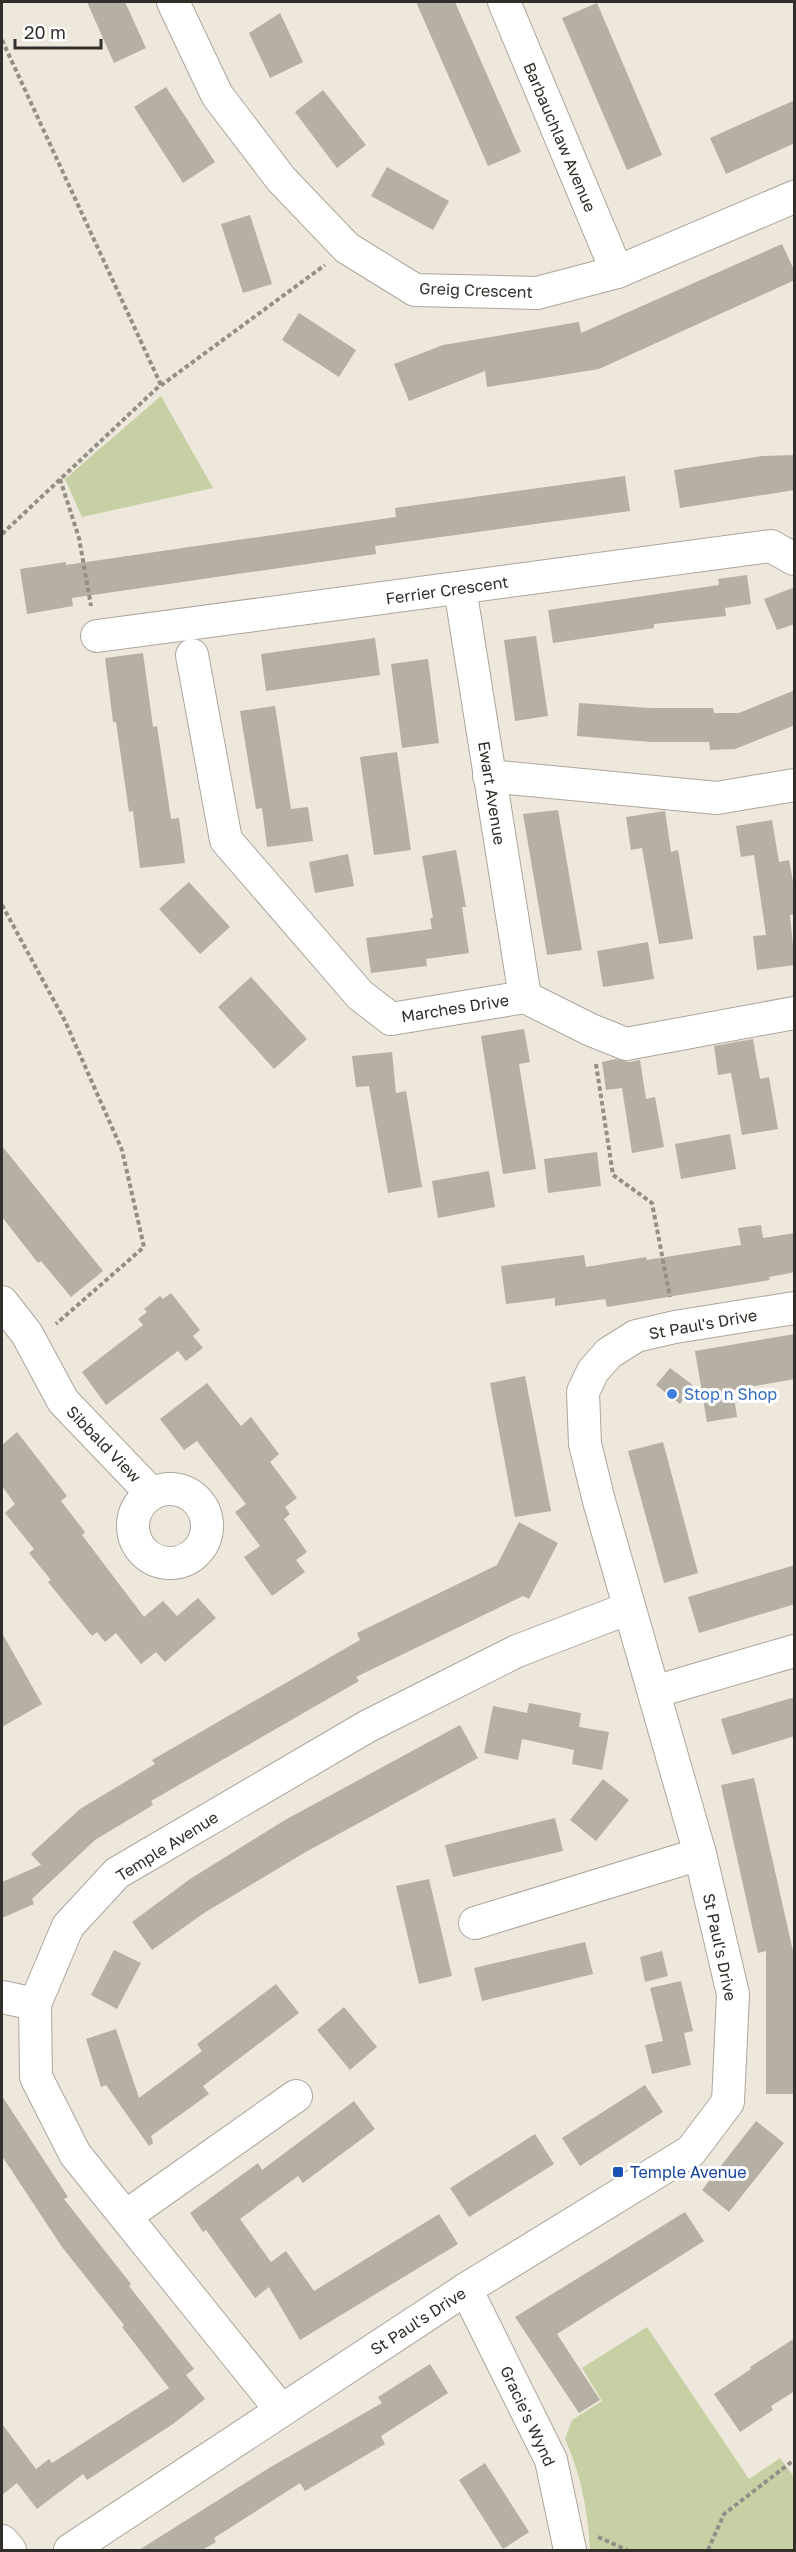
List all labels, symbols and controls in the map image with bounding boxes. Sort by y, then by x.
scale bar [15,12,100,50]
text: 20 m [24,21,66,43]
street label: Barbauchlaw Avenue [519,59,601,215]
street label: Greig Crescent [419,278,533,302]
street label: Ferrier Crescent [384,571,510,609]
street label: Ewart Avenue [474,740,510,846]
street label: Marches Drive [400,990,510,1026]
street label: St Paul's Drive [647,1305,759,1343]
place label: Stop n Shop [684,1384,777,1404]
marker: Stop n Shop [665,1387,679,1401]
street label: Sibbald View [62,1401,146,1487]
street label: Temple Avenue [112,1807,222,1885]
street label: St Paul's Drive [699,1891,741,2003]
place label: Temple Avenue [630,2162,746,2182]
marker: Temple Avenue [611,2165,625,2179]
street label: St Paul's Drive [367,2283,469,2359]
street label: Gracie's Wynd [496,2363,560,2469]

